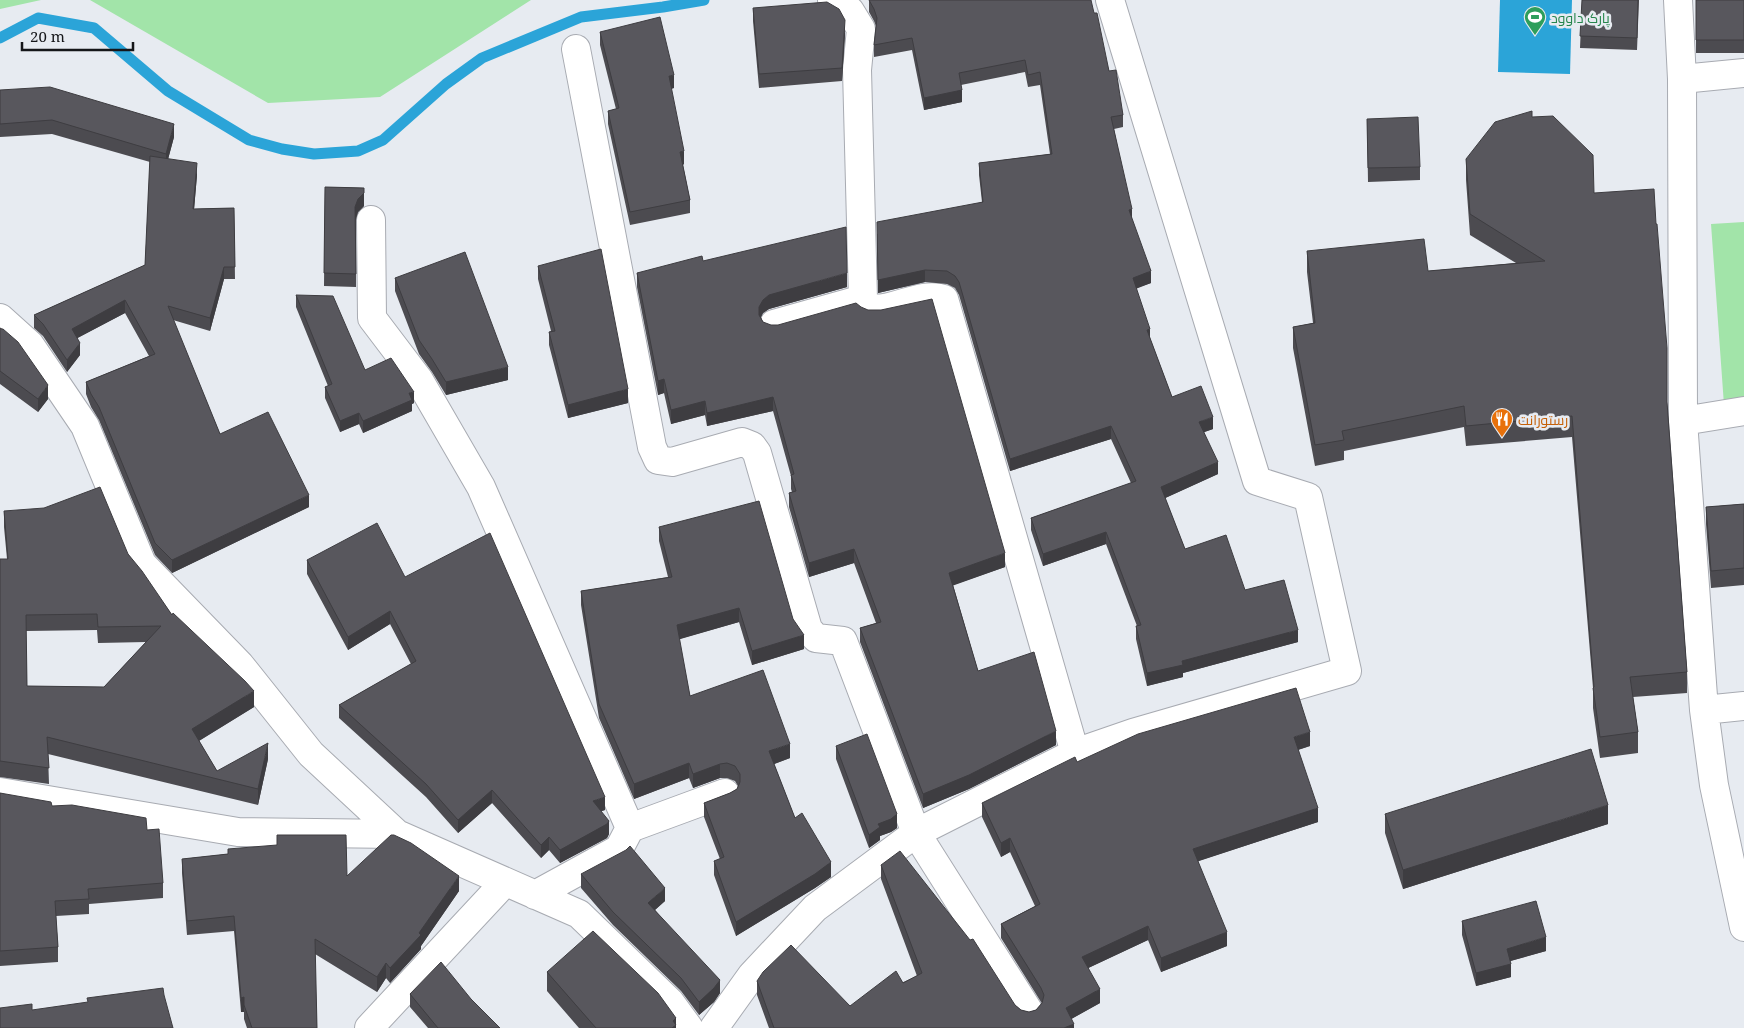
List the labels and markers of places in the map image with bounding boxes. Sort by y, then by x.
sports icon: پارک داوود [1523,5,1547,36]
place label: پارک داوود [1551,8,1610,28]
restaurant icon: رستورانت [1490,407,1514,438]
place label: رستورانت [1518,410,1568,429]

